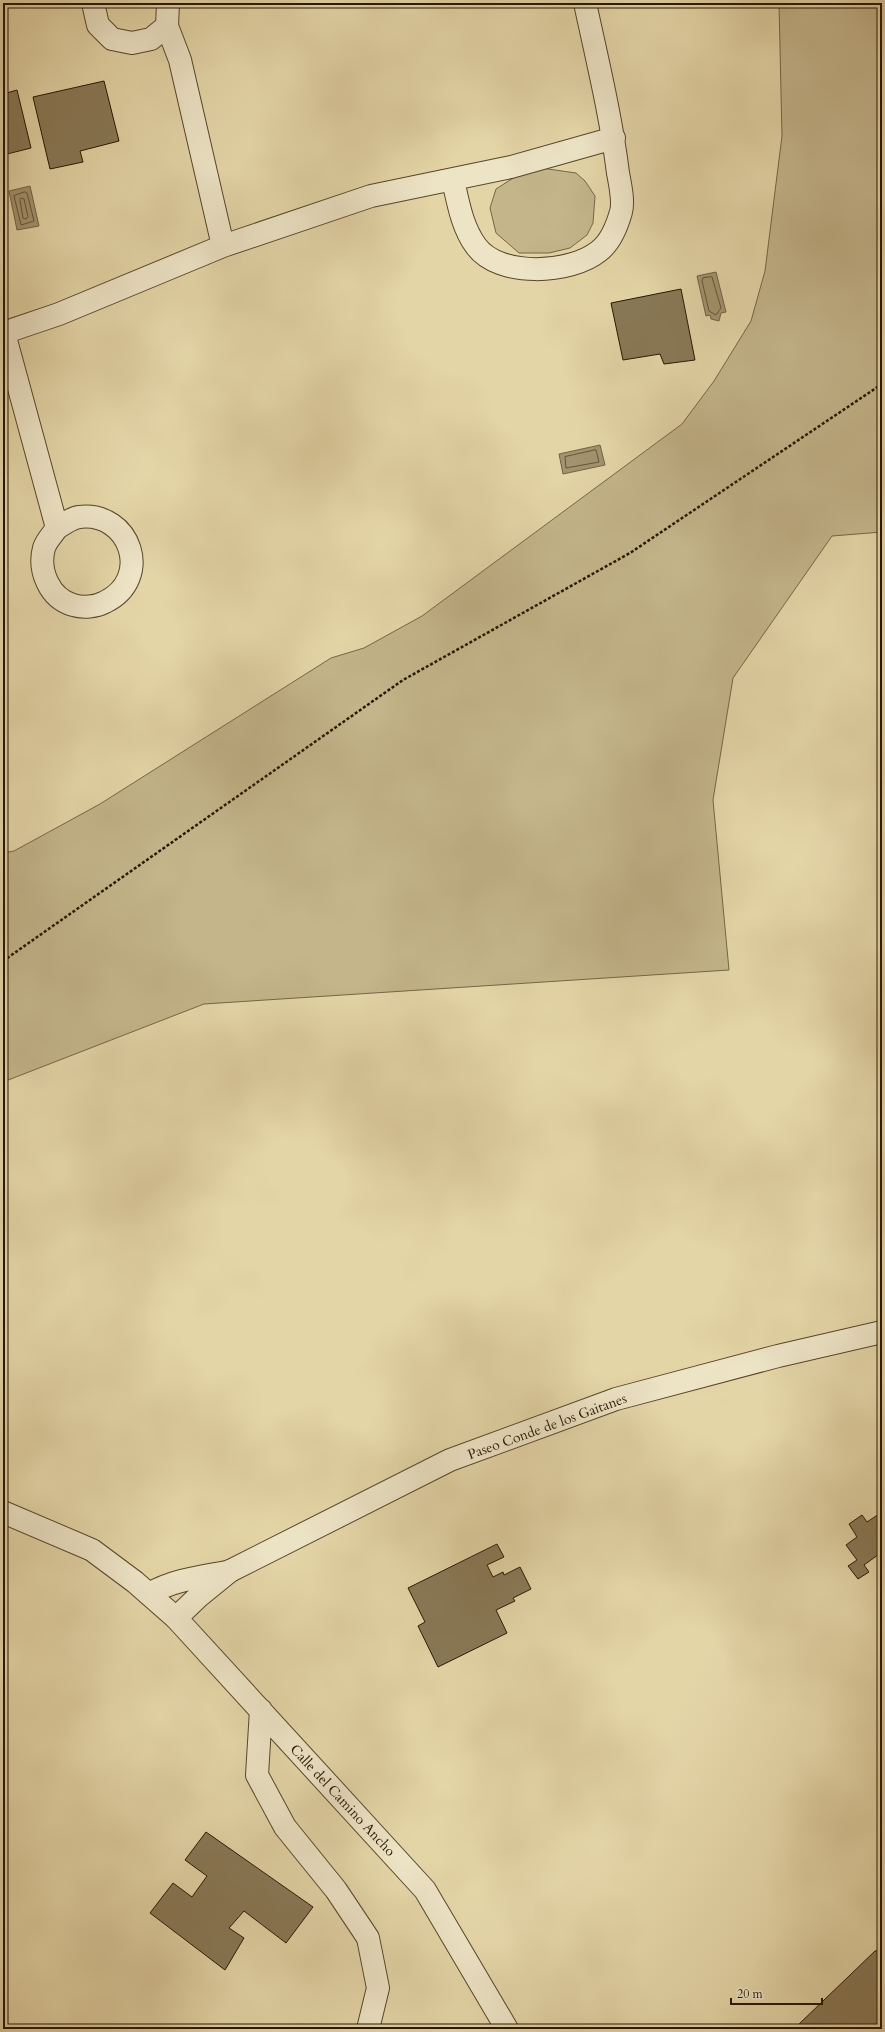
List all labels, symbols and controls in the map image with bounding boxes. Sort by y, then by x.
street label: Paseo Conde de los Gaitanes [465,1389,630,1464]
street label: Calle del Camino Ancho [286,1740,400,1861]
scale bar [731,1980,822,2006]
text: 20 m [737,1986,764,2002]

